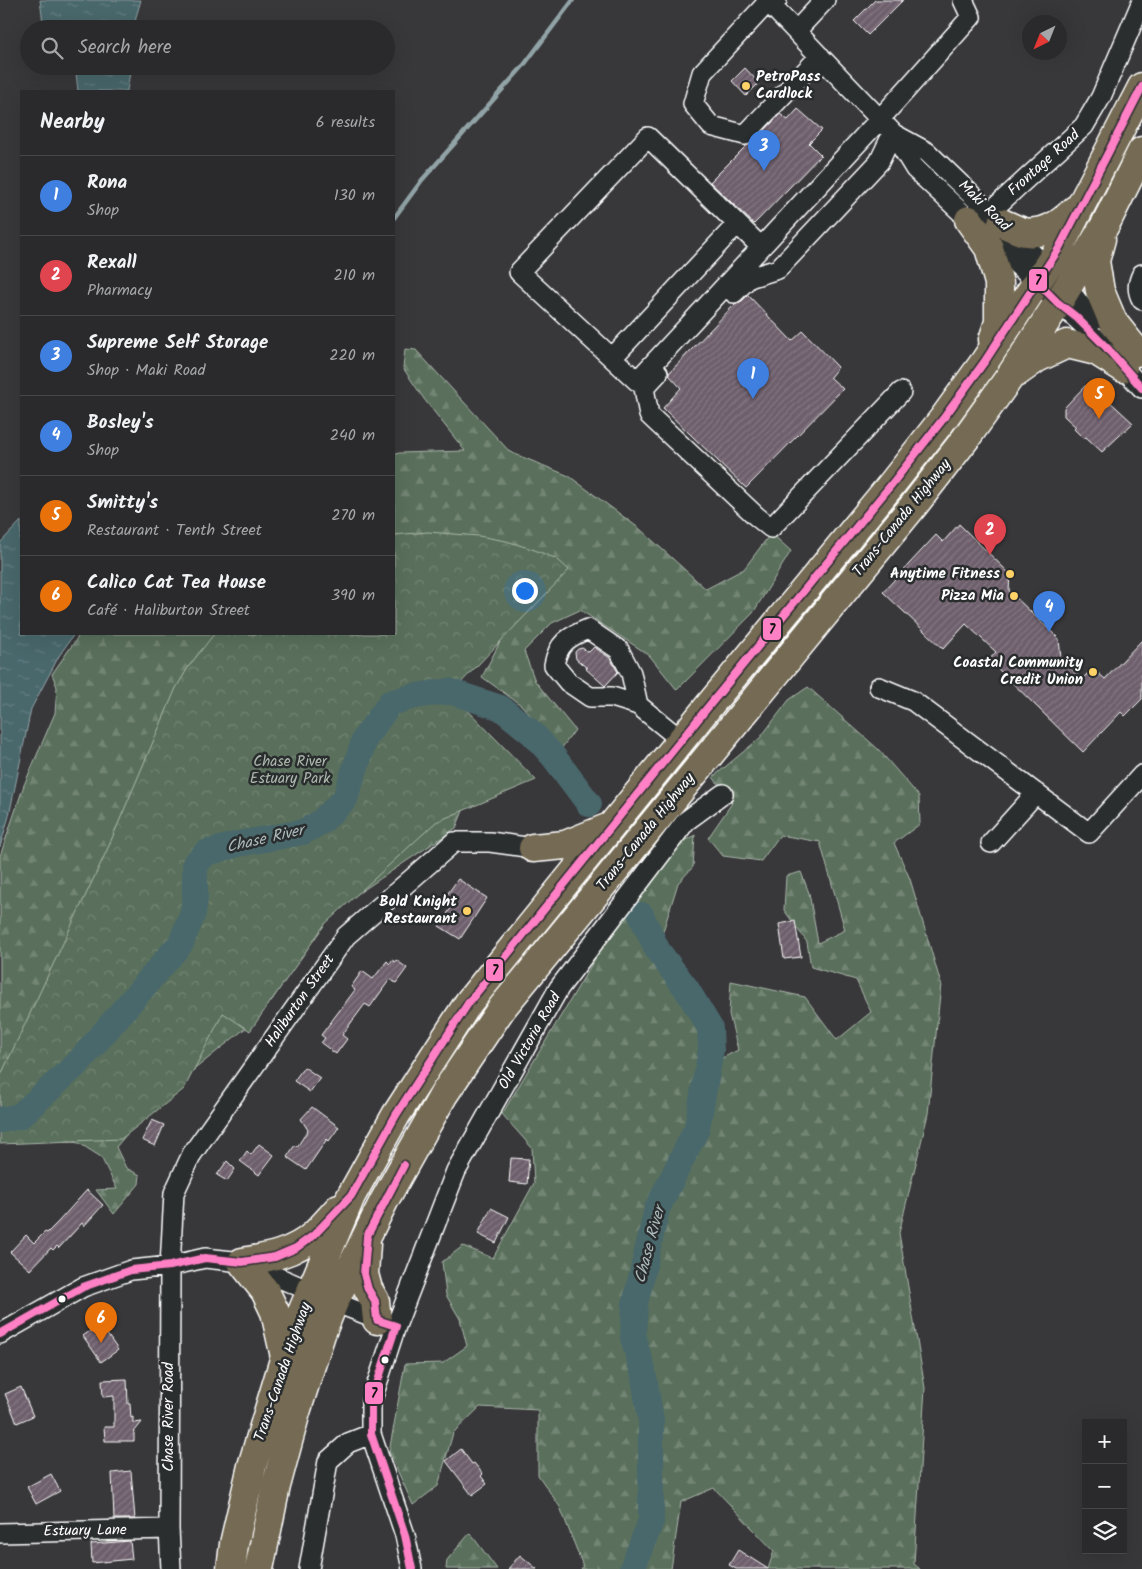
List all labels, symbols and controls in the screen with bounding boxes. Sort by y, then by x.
north arrow [1022,15,1067,60]
search box [20,20,395,75]
text: Search here [78,33,172,63]
icon: search [38,34,66,62]
place label: PetroPass Cardlock [756,65,821,106]
marker: PetroPass Cardlock [740,80,752,92]
text: Nearby [40,106,105,139]
text: 6 results [316,110,375,135]
street label: Frontage Road [1002,123,1086,202]
pin: 3 [748,130,780,171]
text: Rona [87,168,127,198]
street label: Maki Road [952,175,1016,238]
text: 1 [54,183,58,208]
text: 130 m [334,183,375,208]
text: Shop [87,198,119,223]
text: Rexall [87,248,137,278]
text: 2 [51,263,61,288]
text: 210 m [334,263,375,288]
line badge: 7 [1028,268,1048,292]
text: 7 [1035,270,1042,292]
text: Pharmacy [87,278,152,303]
text: Supreme Self Storage [87,328,268,358]
text: 3 [52,343,60,368]
text: 220 m [329,343,375,368]
text: Shop · Maki Road [87,358,206,383]
pin: 1 [737,358,769,399]
pin: 5 [1083,378,1115,419]
text: Bosley's [87,408,154,438]
text: 4 [52,423,60,448]
text: 240 m [330,423,375,448]
text: Shop [87,438,119,463]
street label: Trans-Canada Highway [847,453,958,582]
text: Smitty's [87,488,158,518]
text: 5 [52,503,60,528]
text: 270 m [331,503,375,528]
pin: 2 [974,514,1006,555]
text: Restaurant · Tenth Street [87,518,262,543]
place label: Anytime Fitness [890,562,1000,586]
text: Calico Cat Tea House [87,568,266,598]
marker: Anytime Fitness [1004,568,1016,580]
your location [512,578,538,604]
text: 6 [52,583,60,608]
text: 390 m [331,583,375,608]
place label: Pizza Mia [941,584,1004,608]
marker: Pizza Mia [1008,590,1020,602]
pin: 4 [1033,591,1065,632]
text: Café · Haliburton Street [87,598,250,623]
line badge: 7 [762,617,782,641]
text: 7 [769,619,776,641]
place label: Coastal Community Credit Union [953,651,1083,692]
marker: Coastal Community Credit Union [1087,666,1099,678]
park label: Chase River Estuary Park [250,750,331,791]
street label: Trans-Canada Highway [591,767,702,896]
water label: Chase River [224,817,310,860]
place label: Bold Knight Restaurant [379,890,457,931]
marker: Bold Knight Restaurant [461,905,473,917]
street label: Haliburton Street [259,949,341,1053]
line badge: 7 [485,958,504,982]
text: 7 [492,960,499,982]
street label: Old Victoria Road [492,987,568,1094]
water label: Chase River [628,1200,673,1286]
unlabelled marker [57,1294,67,1304]
street label: Trans-Canada Highway [248,1298,318,1445]
pin: 6 [85,1302,117,1343]
unlabelled marker [380,1355,390,1365]
street label: Chase River Road [157,1362,181,1472]
line badge: 7 [364,1381,384,1405]
text: 7 [371,1383,378,1405]
map controls [1082,1419,1127,1554]
button: + [1082,1419,1127,1464]
button: − [1082,1464,1127,1509]
button: layers [1082,1509,1127,1554]
street label: Estuary Lane [43,1518,127,1544]

